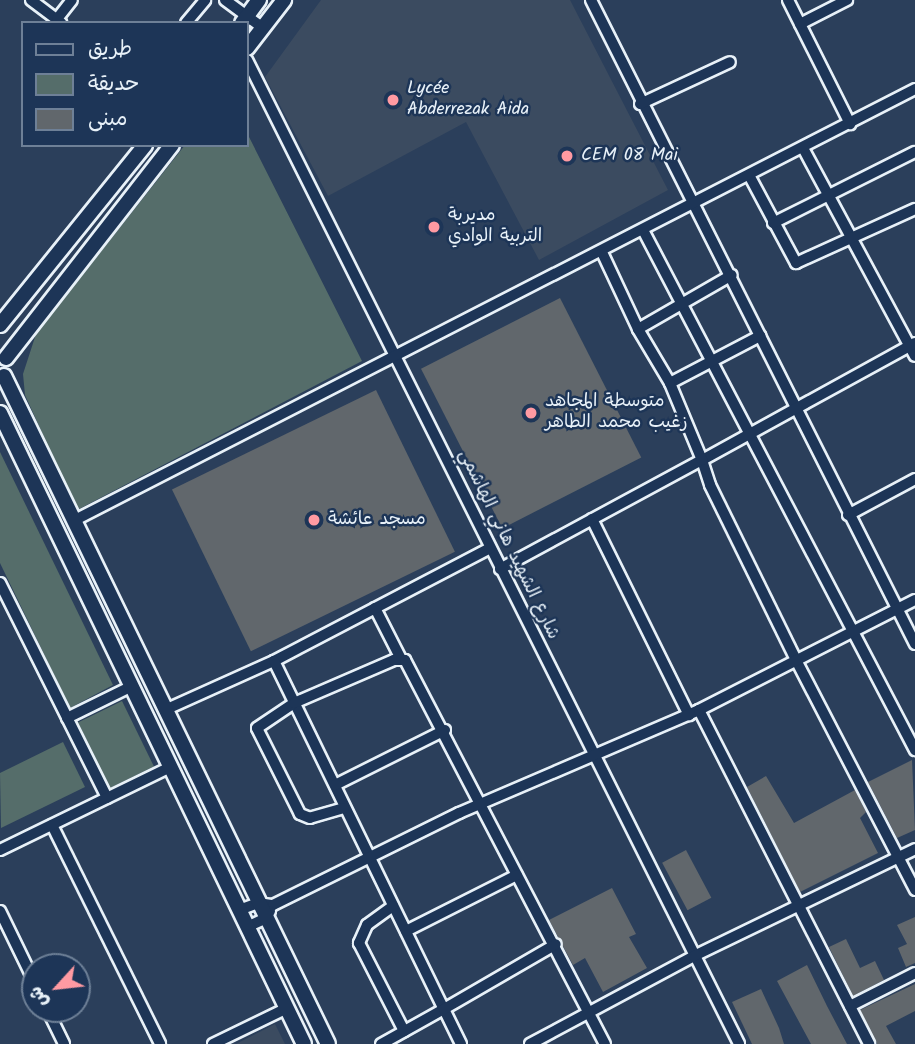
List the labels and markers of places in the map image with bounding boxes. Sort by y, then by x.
place label: Lycée Abderrezak Aida [407,79,529,122]
marker: Lycée Abderrezak Aida [385,92,401,108]
place label: CEM 08 Mai [581,145,678,167]
marker: CEM 08 Mai [559,148,575,164]
place label: مديربة التربية الوادي [448,206,542,248]
marker: مديربة التربية الوادي [426,219,442,235]
place label: متوسطة المجاهد زغيب محمد الطاهر [545,392,688,434]
marker: متوسطة المجاهد زغيب محمد الطاهر [523,405,539,421]
place label: مسجد عائشة [328,509,426,531]
marker: مسجد عائشة [306,512,322,528]

